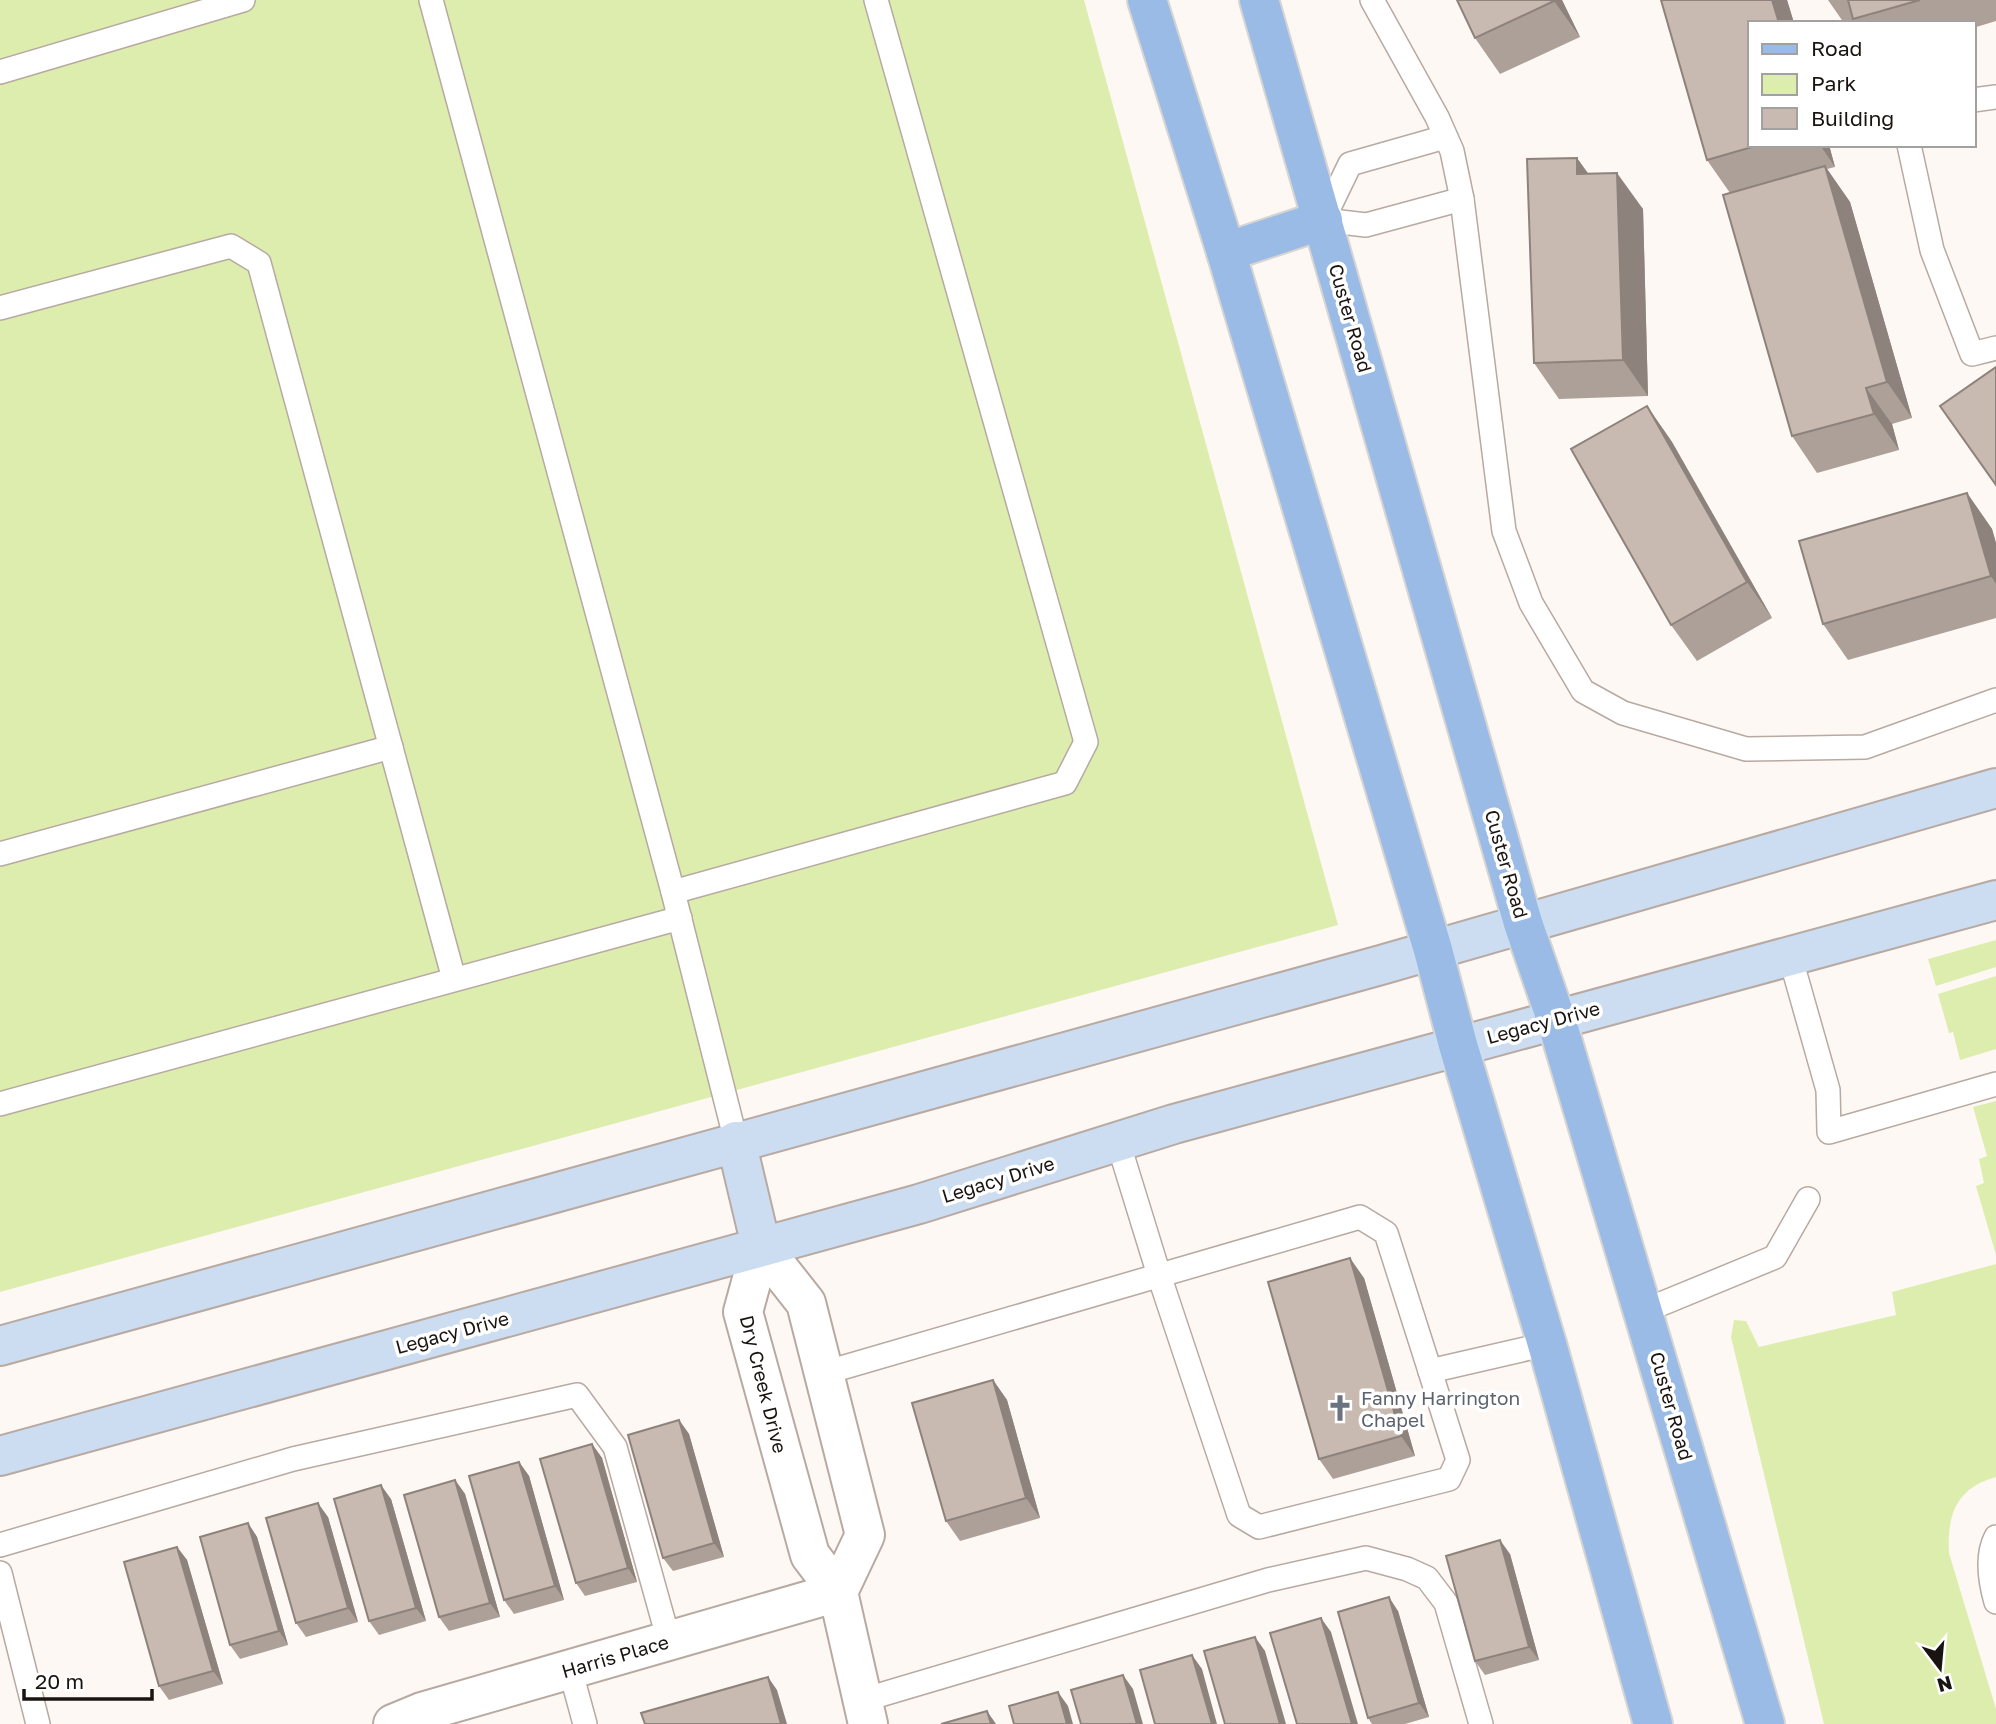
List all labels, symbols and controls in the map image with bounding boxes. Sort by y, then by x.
legend [1748,21,1975,147]
text: Road [1811,35,1862,61]
text: Park [1811,70,1857,96]
text: Building [1811,105,1894,131]
street label: Custer Road [1325,261,1377,375]
street label: Custer Road [1481,807,1533,921]
street label: Legacy Drive [1484,996,1602,1048]
street label: Legacy Drive [939,1151,1057,1207]
street label: Legacy Drive [393,1306,511,1358]
street label: Dry Creek Drive [736,1313,792,1455]
street label: Custer Road [1646,1349,1698,1463]
place label: Fanny Harrington Chapel [1361,1386,1520,1431]
church icon: Fanny Harrington Chapel [1325,1393,1355,1423]
street label: Harris Place [559,1630,671,1682]
north arrow [1905,1633,1975,1703]
scale bar [24,1658,152,1702]
text: 20 m [35,1668,84,1694]
text: N [1935,1672,1955,1698]

